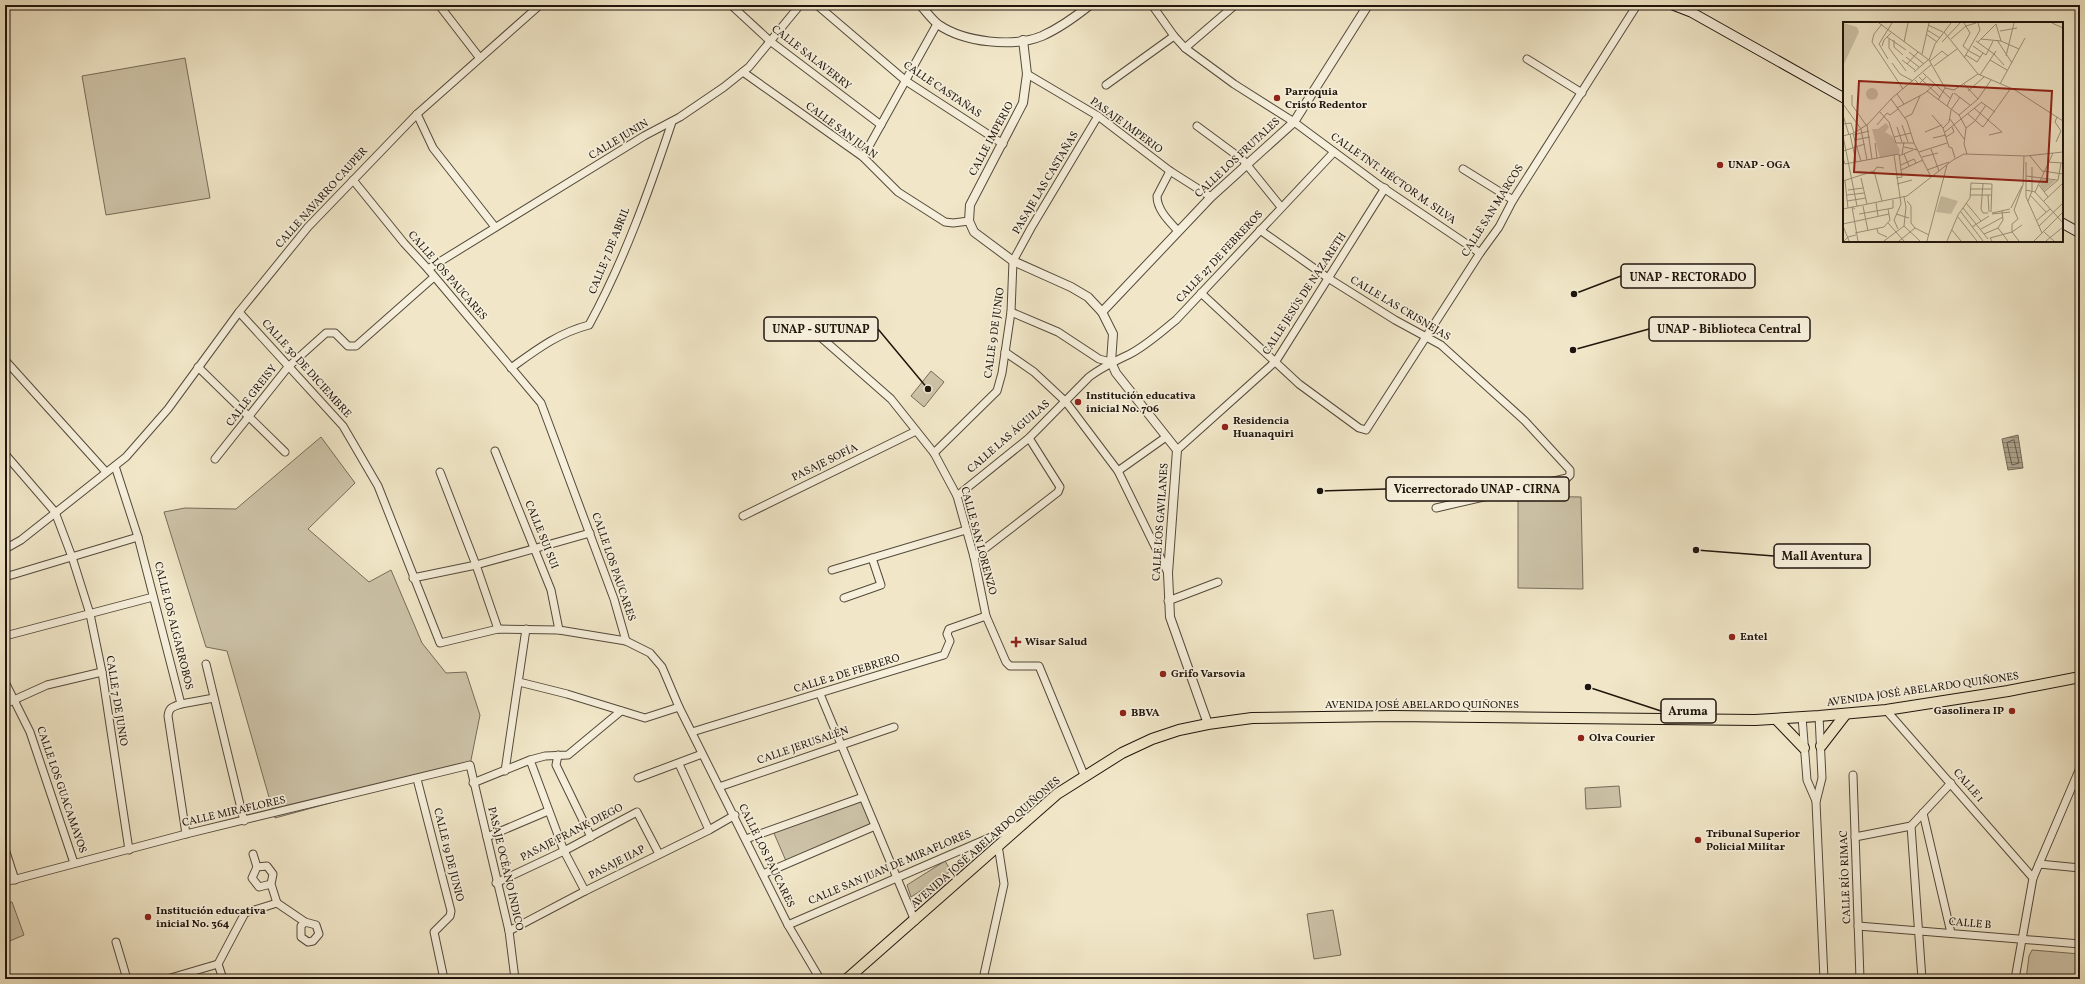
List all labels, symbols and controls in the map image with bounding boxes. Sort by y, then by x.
street label: CALLE SALAVERRY [768,22,854,94]
inset map [1843,22,2063,242]
street label: CALLE CASTAÑAS [900,58,984,122]
place label: Parroquia Cristo Redentor [1285,85,1368,113]
marker: Parroquia Cristo Redentor [1272,93,1282,103]
street label: PASAJE IMPERIO [1087,95,1165,157]
street label: CALLE SAN JUAN [802,99,880,163]
street label: CALLE IMPERIO [966,99,1018,179]
street label: CALLE LOS FRUTALES [1192,114,1284,202]
street label: CALLE JUNIN [586,116,652,164]
street label: PASAJE LAS CASTAÑAS [1009,129,1083,237]
street label: CALLE TNT. HÉCTOR M. SILVA [1327,130,1459,228]
street label: CALLE NAVARRO CAUPER [273,144,372,252]
place label: UNAP - OGA [1728,158,1790,173]
marker: UNAP - OGA [1715,160,1725,170]
street label: CALLE SAN MARCOS [1458,162,1528,260]
street label: CALLE 7 DE ABRIL [586,205,634,297]
street label: CALLE 27 DE FEBREROS [1173,208,1267,306]
street label: CALLE LOS PAUCARES [404,228,490,324]
street label: CALLE JESÚS DE NAZARETH [1260,230,1350,358]
callout: UNAP - RECTORADO [1621,264,1755,288]
text: UNAP - RECTORADO [1630,270,1747,286]
street label: CALLE LAS CRISNEJAS [1347,273,1453,345]
street label: CALLE 9 DE JUNIO [981,287,1009,379]
street label: CALLE 30 DE DICIEMBRE [258,317,355,422]
callout: UNAP - SUTUNAP [764,317,878,341]
callout: UNAP - Biblioteca Central [1649,317,1810,341]
text: UNAP - SUTUNAP [772,322,870,338]
text: UNAP - Biblioteca Central [1657,322,1801,338]
street label: CALLE GREISY [223,362,281,430]
place label: Institución educativa inicial No. 706 [1086,389,1196,417]
street label: CALLE LAS ÁGUILAS [965,397,1053,477]
marker: Institución educativa inicial No. 706 [1073,397,1083,407]
place label: Residencia Huanaquiri [1233,414,1294,442]
marker: Residencia Huanaquiri [1220,422,1230,432]
street label: PASAJE SOFÍA [789,440,861,485]
street label: CALLE LOS GAVILANES [1149,462,1173,582]
callout: Vicerrectorado UNAP - CIRNA [1386,477,1569,501]
text: Vicerrectorado UNAP - CIRNA [1394,482,1561,498]
street label: CALLE SAN LORENZO [956,485,1000,597]
street label: CALLE SUI SUI [520,498,562,572]
street label: CALLE LOS PAUCARES [587,511,639,623]
callout: Mall Aventura [1774,544,1870,568]
text: Mall Aventura [1782,549,1863,565]
street label: CALLE LOS ALGARROBOS [150,560,196,692]
place label: Entel [1740,630,1768,645]
marker: Entel [1727,632,1737,642]
place label: Wisar Salud [1025,635,1088,650]
marker: Wisar Salud [1010,636,1022,648]
street label: CALLE 2 DE FEBRERO [792,651,902,697]
street label: CALLE 7 DE JUNIO [101,655,131,747]
place label: Grifo Varsovia [1171,667,1246,682]
marker: Grifo Varsovia [1158,669,1168,679]
street label: AVENIDA JOSÉ ABELARDO QUIÑONES [1826,669,2020,711]
street label: AVENIDA JOSÉ ABELARDO QUIÑONES [1325,698,1519,713]
callout: Aruma [1661,699,1716,723]
text: Aruma [1668,704,1708,720]
place label: Gasolinera IP [1934,704,2004,719]
place label: BBVA [1131,706,1160,721]
marker: Gasolinera IP [2007,706,2017,716]
marker: BBVA [1118,708,1128,718]
street label: CALLE JERUSALÉN [755,723,851,769]
street label: CALLE LOS GUACAMAYOS [32,725,90,855]
place label: Olva Courier [1589,731,1656,746]
marker: Olva Courier [1576,733,1586,743]
street label: CALLE 1 [1949,766,1987,806]
street label: AVENIDA JOSÉ ABELARDO QUIÑONES [908,774,1064,912]
street label: CALLE MIRAFLORES [181,793,287,831]
street label: PASAJE FRANK DIEGO [518,801,626,865]
street label: CALLE LOS PAUCARES [734,802,798,910]
street label: PASAJE OCÉANO ÍNDICO [483,806,527,932]
street label: CALLE 19 DE JUNIO [429,807,467,903]
street label: CALLE SAN JUAN DE MIRAFLORES [806,827,974,909]
place label: Tribunal Superior Policial Militar [1706,827,1801,855]
street label: CALLE RÍO RIMAC [1837,830,1855,924]
marker: Tribunal Superior Policial Militar [1693,835,1703,845]
street label: PASAJE IIAP [586,842,648,884]
place label: Institución educativa inicial No. 364 [156,904,266,932]
marker: Institución educativa inicial No. 364 [143,912,153,922]
street label: CALLE B [1948,915,1992,933]

